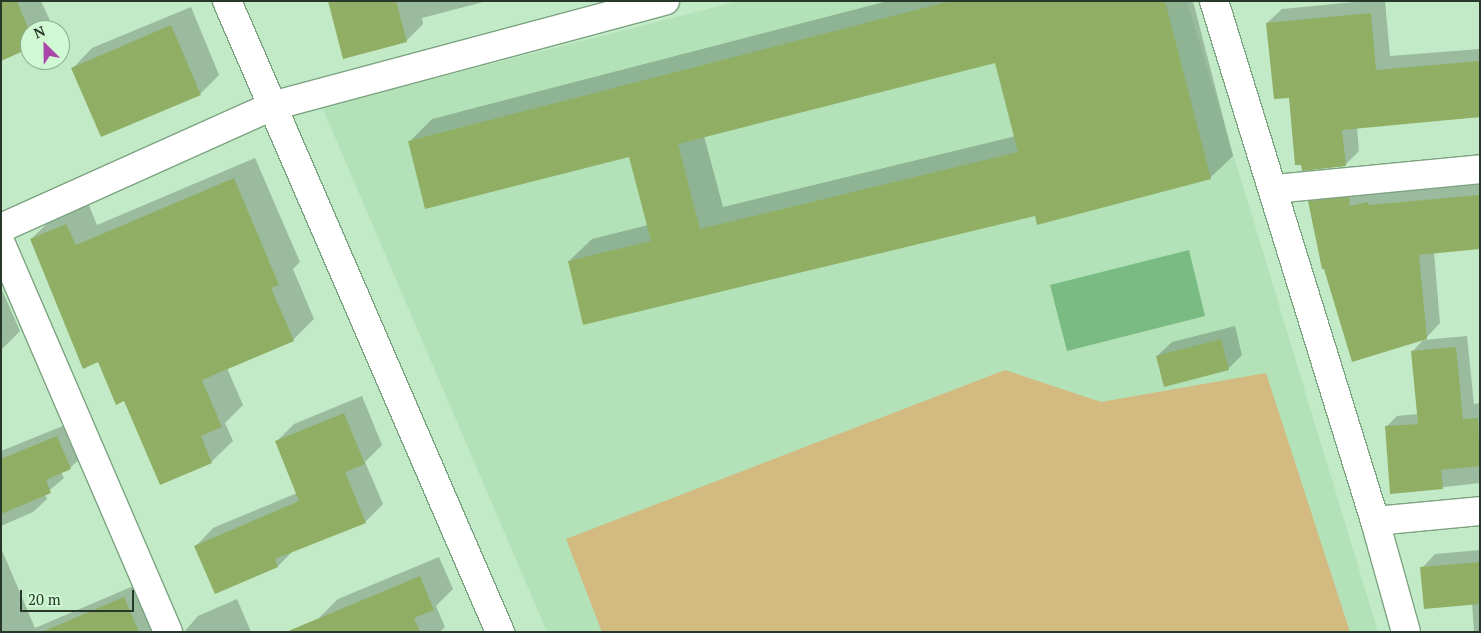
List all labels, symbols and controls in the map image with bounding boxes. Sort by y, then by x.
north arrow [20,20,70,70]
text: N [31,21,48,42]
scale bar [22,580,136,612]
text: 20 m [28,589,61,609]

